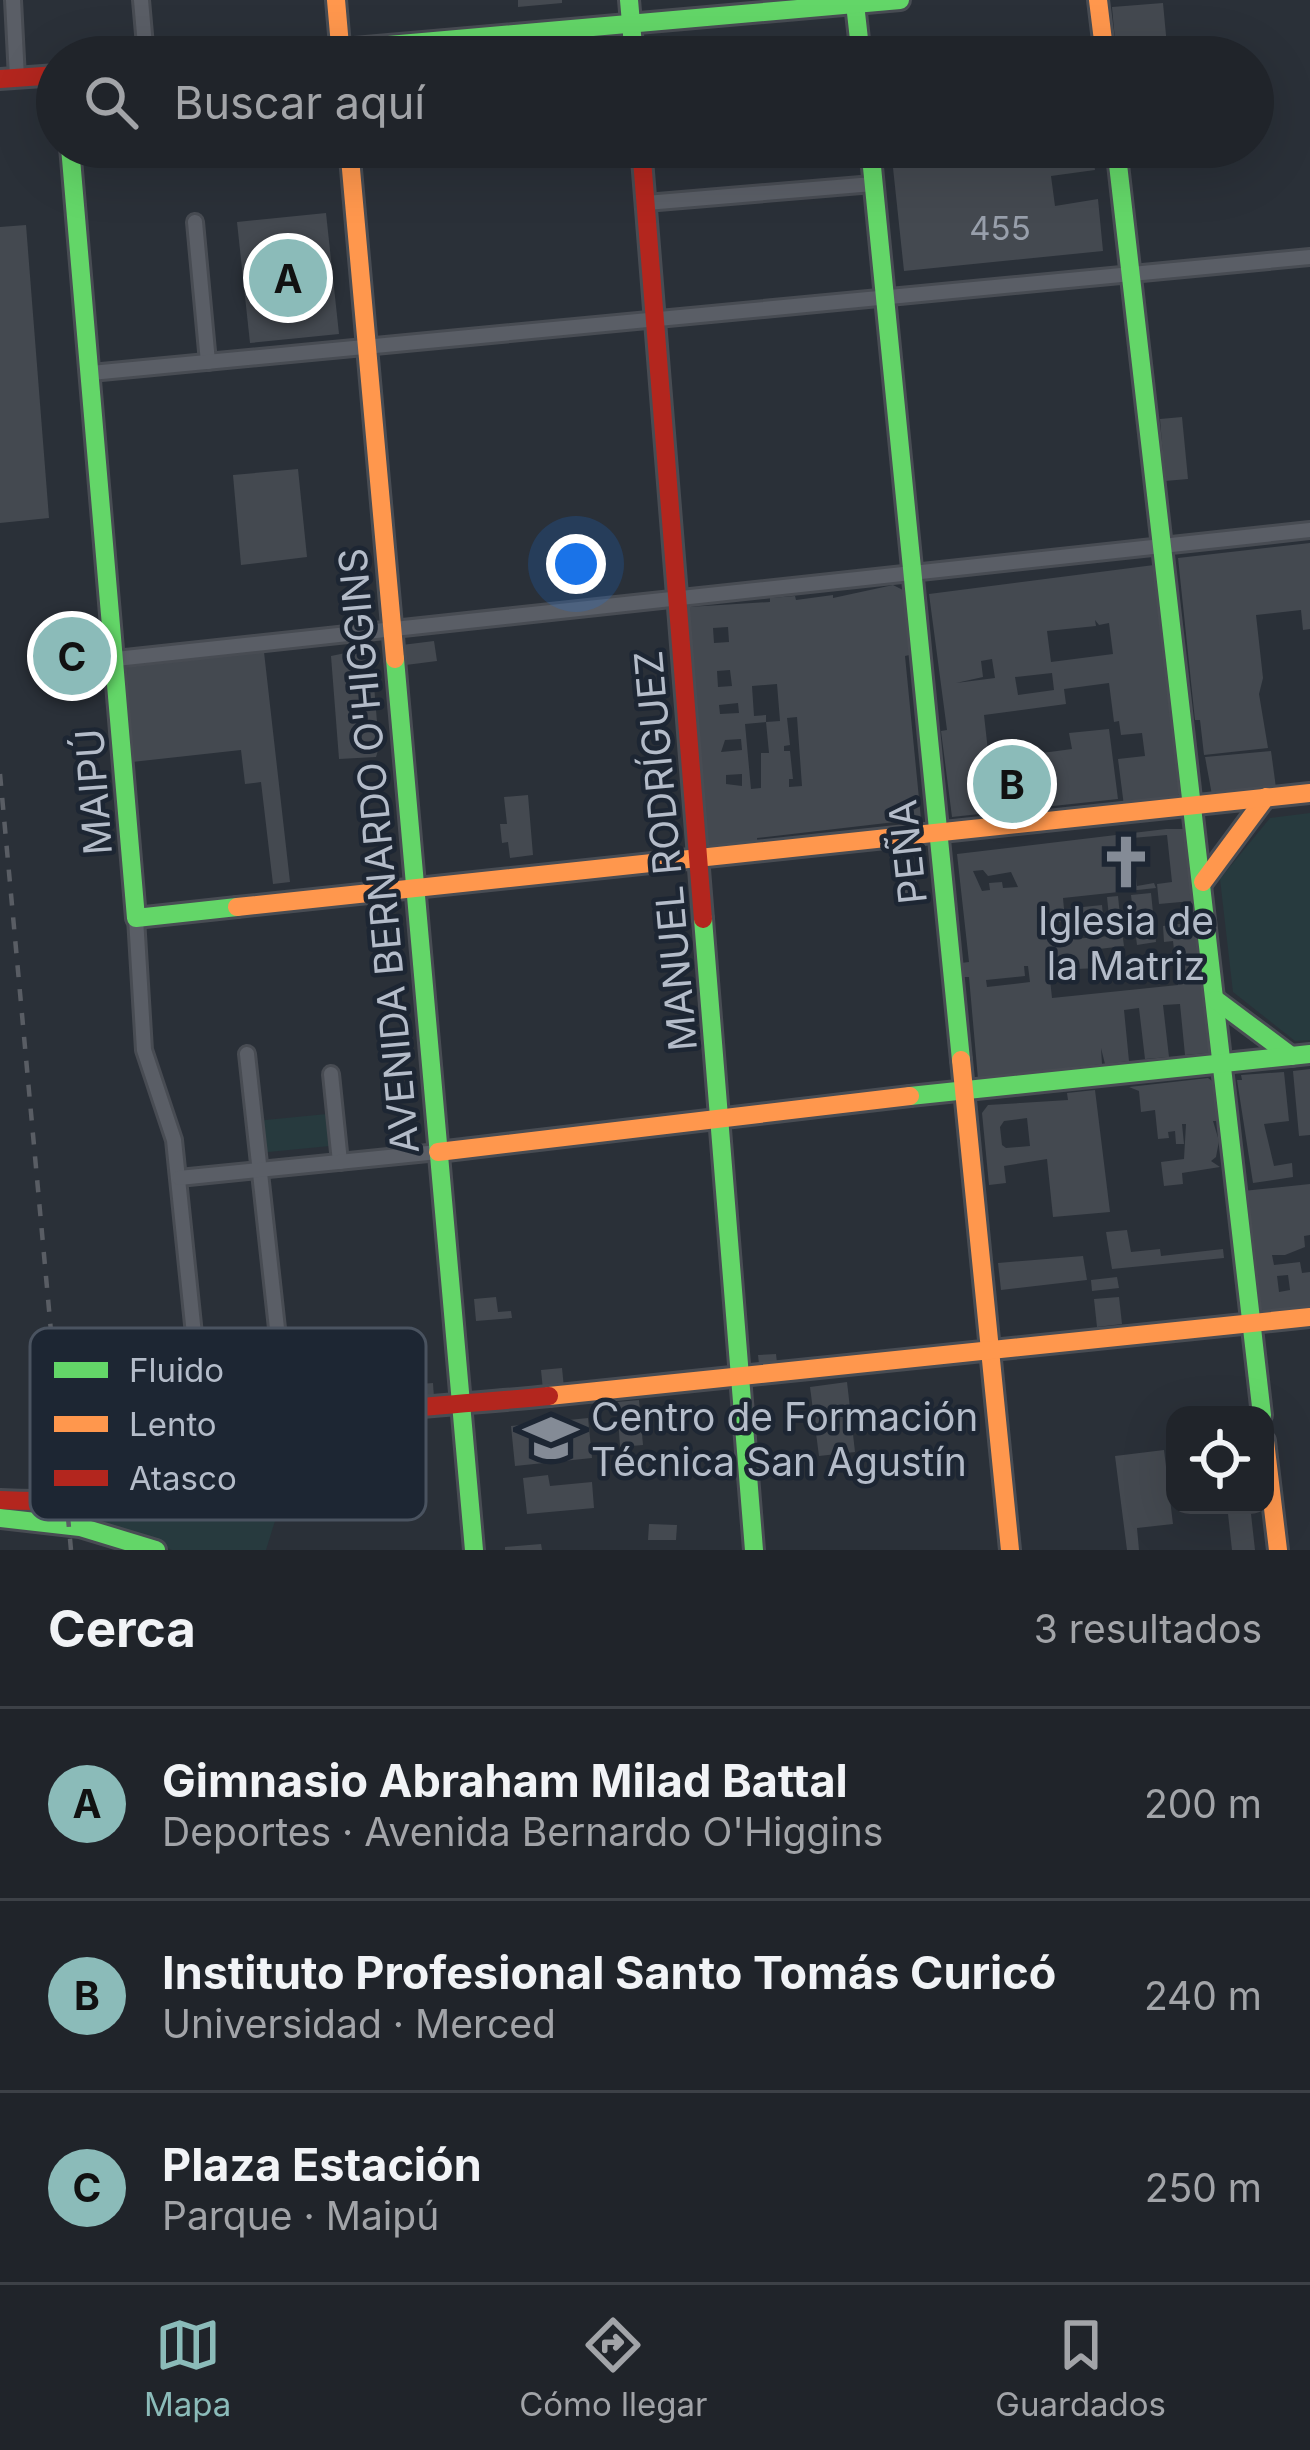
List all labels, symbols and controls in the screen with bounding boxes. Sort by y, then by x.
search box [36,36,1274,168]
icon: search [78,69,144,135]
text: Buscar aquí [174,75,425,130]
house number: 455 [969,208,1031,248]
pin: A [249,233,327,323]
your location [546,534,606,594]
street label: AVENIDA BERNARDO O'HIGGINS [328,546,428,1156]
pin: C [33,611,111,701]
street label: MANUEL RODRÍGUEZ [624,649,706,1053]
street label: MAIPÚ [65,727,121,857]
pin: B [973,739,1051,829]
street label: PEÑA [878,798,936,906]
church icon: Iglesia de la Matriz [1097,833,1155,891]
place label: Iglesia de la Matriz [1038,897,1214,989]
legend [30,1328,426,1520]
text: Fluido [129,1350,224,1390]
place label: Centro de Formación Técnica San Agustín [591,1393,978,1485]
text: Lento [129,1404,217,1444]
map controls [1166,1406,1274,1514]
button: locate [1166,1406,1274,1514]
school or university icon: Centro de Formación Técnica San Agustín [522,1409,580,1467]
text: Atasco [129,1458,237,1498]
text: Cerca [48,1598,196,1659]
text: 3 resultados [1034,1605,1262,1652]
text: Gimnasio Abraham Milad Battal [162,1753,848,1808]
text: A [72,1780,102,1827]
text: 200 m [1144,1780,1262,1827]
text: Deportes · Avenida Bernardo O'Higgins [162,1808,883,1855]
text: Instituto Profesional Santo Tomás Curicó [162,1945,1056,2000]
text: B [74,1972,100,2019]
text: 240 m [1144,1972,1262,2019]
text: Universidad · Merced [162,2000,556,2047]
text: Plaza Estación [162,2137,482,2192]
text: C [73,2164,101,2211]
text: 250 m [1145,2164,1262,2211]
text: Parque · Maipú [162,2192,439,2239]
tab: Mapa [144,2312,231,2424]
tab: Cómo llegar [519,2312,707,2424]
tab: Guardados [995,2312,1166,2424]

